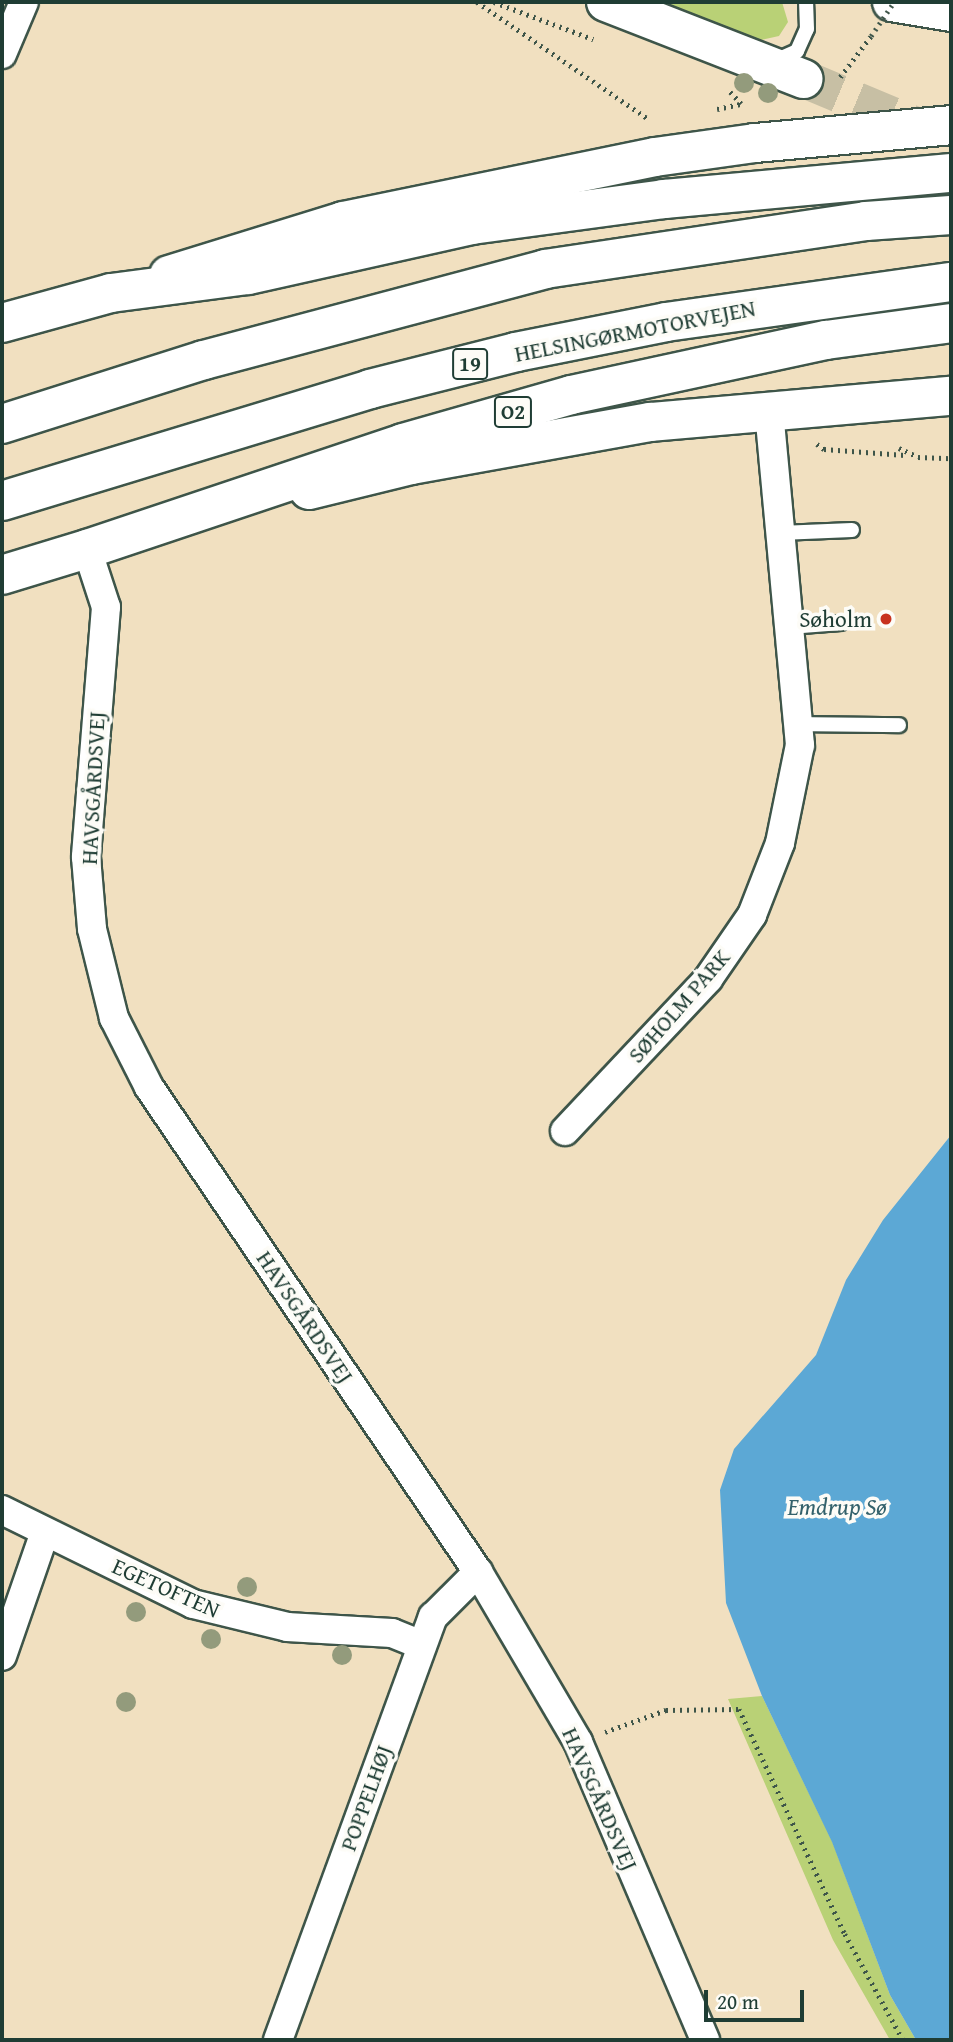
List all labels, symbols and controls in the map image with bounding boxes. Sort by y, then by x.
street label: HELSINGØRMOTORVEJEN [512,294,758,368]
road number: 19 [451,346,489,382]
road number: O2 [494,394,532,430]
place label: Søholm [799,605,872,633]
marker: Søholm [878,611,894,627]
street label: HAVSGÅRDSVEJ [75,711,111,865]
street label: SØHOLM PARK [622,944,736,1068]
street label: HAVSGÅRDSVEJ [251,1246,359,1388]
water label: Emdrup Sø [787,1493,887,1521]
street label: EGETOFTEN [108,1552,224,1624]
street label: HAVSGÅRDSVEJ [556,1723,644,1875]
street label: POPPELHØJ [334,1741,398,1855]
scale bar [708,1976,808,2020]
text: 20 m [717,1986,759,2017]

